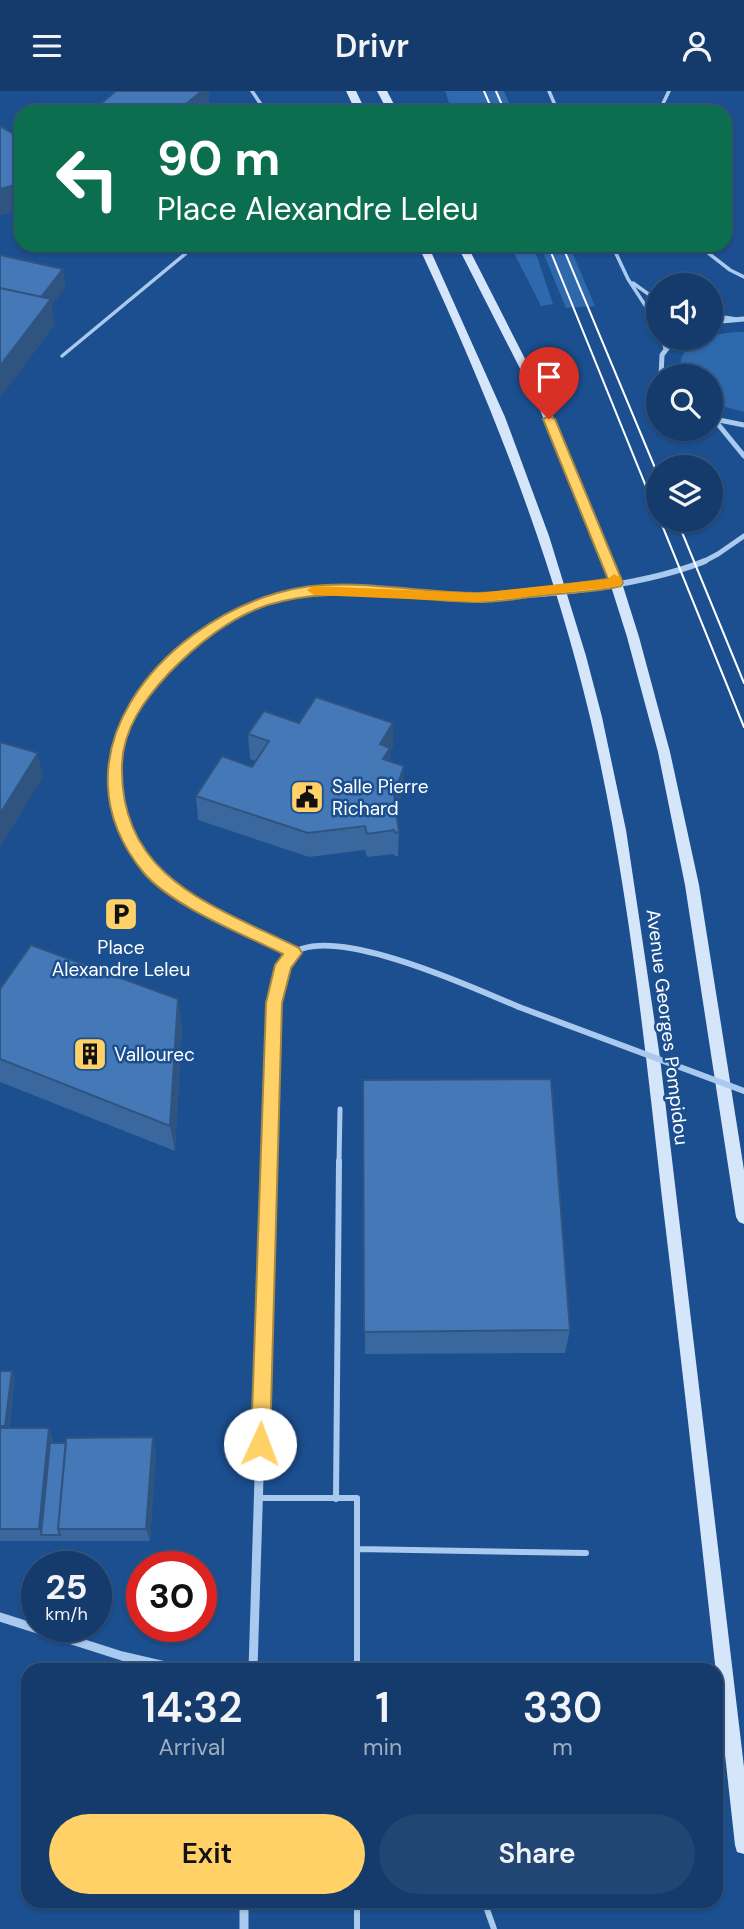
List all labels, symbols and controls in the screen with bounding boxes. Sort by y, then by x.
text: Drivr [335,25,409,67]
icon: menu [28,27,66,65]
icon: person [678,27,716,65]
text: 90 m [157,126,280,190]
icon: left [42,133,133,224]
text: Place Alexandre Leleu [157,188,478,230]
map controls [646,273,723,532]
button: sound [646,273,723,350]
pin [519,347,579,419]
icon: arrive [530,358,568,396]
button: search [646,364,723,441]
button: layers [646,455,723,532]
place label: Salle Pierre Richard [332,774,429,821]
public building icon: Salle Pierre Richard [288,778,326,816]
parking icon: Place Alexandre Leleu [102,895,140,933]
street label: Avenue Georges Pompidou [641,908,694,1147]
place label: Place Alexandre Leleu [52,935,190,982]
building icon: Vallourec [71,1035,109,1073]
place label: Vallourec [114,1042,195,1067]
position arrow [223,1407,297,1481]
speed limit sign: 30 [126,1551,217,1642]
text: 25 [46,1564,87,1610]
text: km/h [45,1602,88,1626]
text: 14:32 [142,1680,242,1735]
text: 1 [375,1680,390,1735]
text: 330 [523,1680,602,1735]
text: Arrival [158,1732,225,1762]
text: min [363,1732,402,1762]
text: m [552,1732,573,1762]
button: Exit [49,1814,365,1894]
button: Share [379,1814,695,1894]

